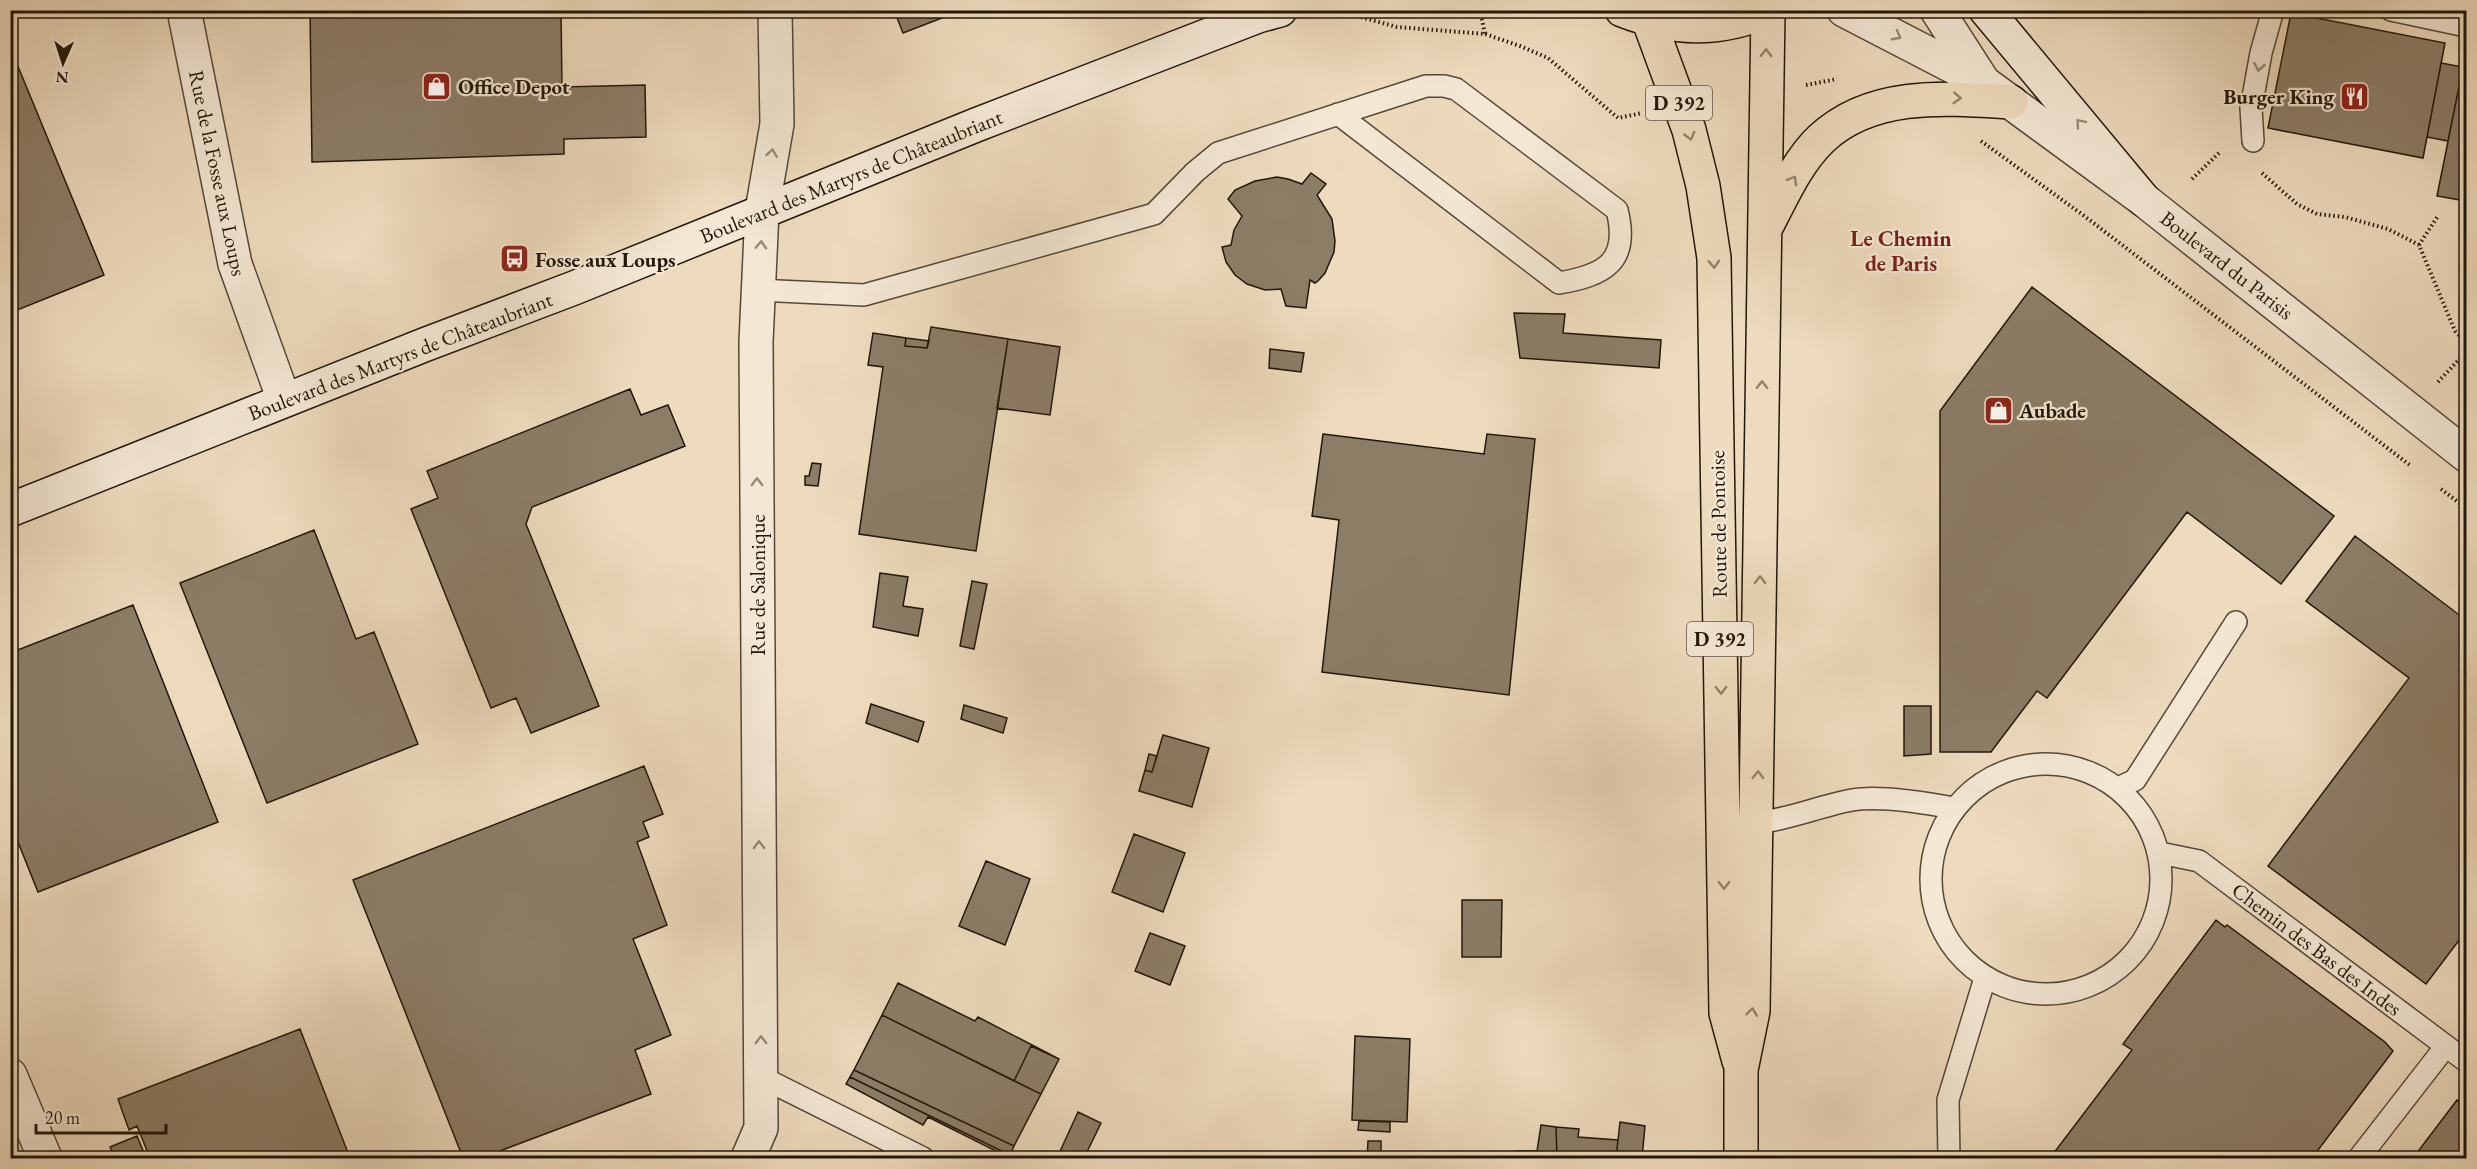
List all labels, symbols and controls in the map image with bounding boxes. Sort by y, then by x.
one-way arrow [1891,29,1901,40]
north arrow [33,33,93,93]
one-way arrow [1760,48,1772,57]
one-way arrow [2253,62,2266,72]
text: N [55,67,69,88]
street label: Rue de la Fosse aux Loups [183,68,253,279]
shop icon: Office Depot [421,70,453,102]
place label: Office Depot [458,73,570,100]
restaurant icon: Burger King [2339,80,2371,112]
place label: Burger King [2223,83,2334,110]
road number: D 392 [1646,86,1712,120]
one-way arrow [1952,92,1961,105]
street label: Boulevard des Martyrs de Châteaubriant [696,103,1007,249]
one-way arrow [2076,118,2087,129]
one-way arrow [1683,130,1696,140]
one-way arrow [765,148,778,158]
one-way arrow [1785,175,1797,186]
street label: Boulevard du Parisis [2155,205,2299,326]
district label: Le Chemin de Paris [1850,224,1952,278]
one-way arrow [754,240,767,249]
bus stop icon: Fosse aux Loups [498,243,530,275]
place label: Fosse aux Loups [535,246,676,273]
one-way arrow [1707,260,1720,269]
street label: Boulevard des Martyrs de Châteaubriant [244,285,556,427]
one-way arrow [1756,381,1768,390]
shop icon: Aubade [1982,394,2014,426]
place label: Aubade [2018,397,2086,424]
street label: Route de Pontoise [1703,450,1733,598]
one-way arrow [751,477,763,486]
street label: Rue de Salonique [744,514,771,656]
one-way arrow [1754,576,1766,585]
road number: D 392 [1687,622,1753,656]
one-way arrow [1715,686,1727,695]
one-way arrow [1751,771,1764,780]
one-way arrow [753,840,765,849]
street label: Chemin des Bas des Indes [2227,876,2407,1022]
one-way arrow [1718,881,1730,890]
one-way arrow [1745,1008,1758,1017]
one-way arrow [755,1035,767,1044]
scale bar [36,1097,166,1135]
text: 20 m [45,1106,80,1129]

